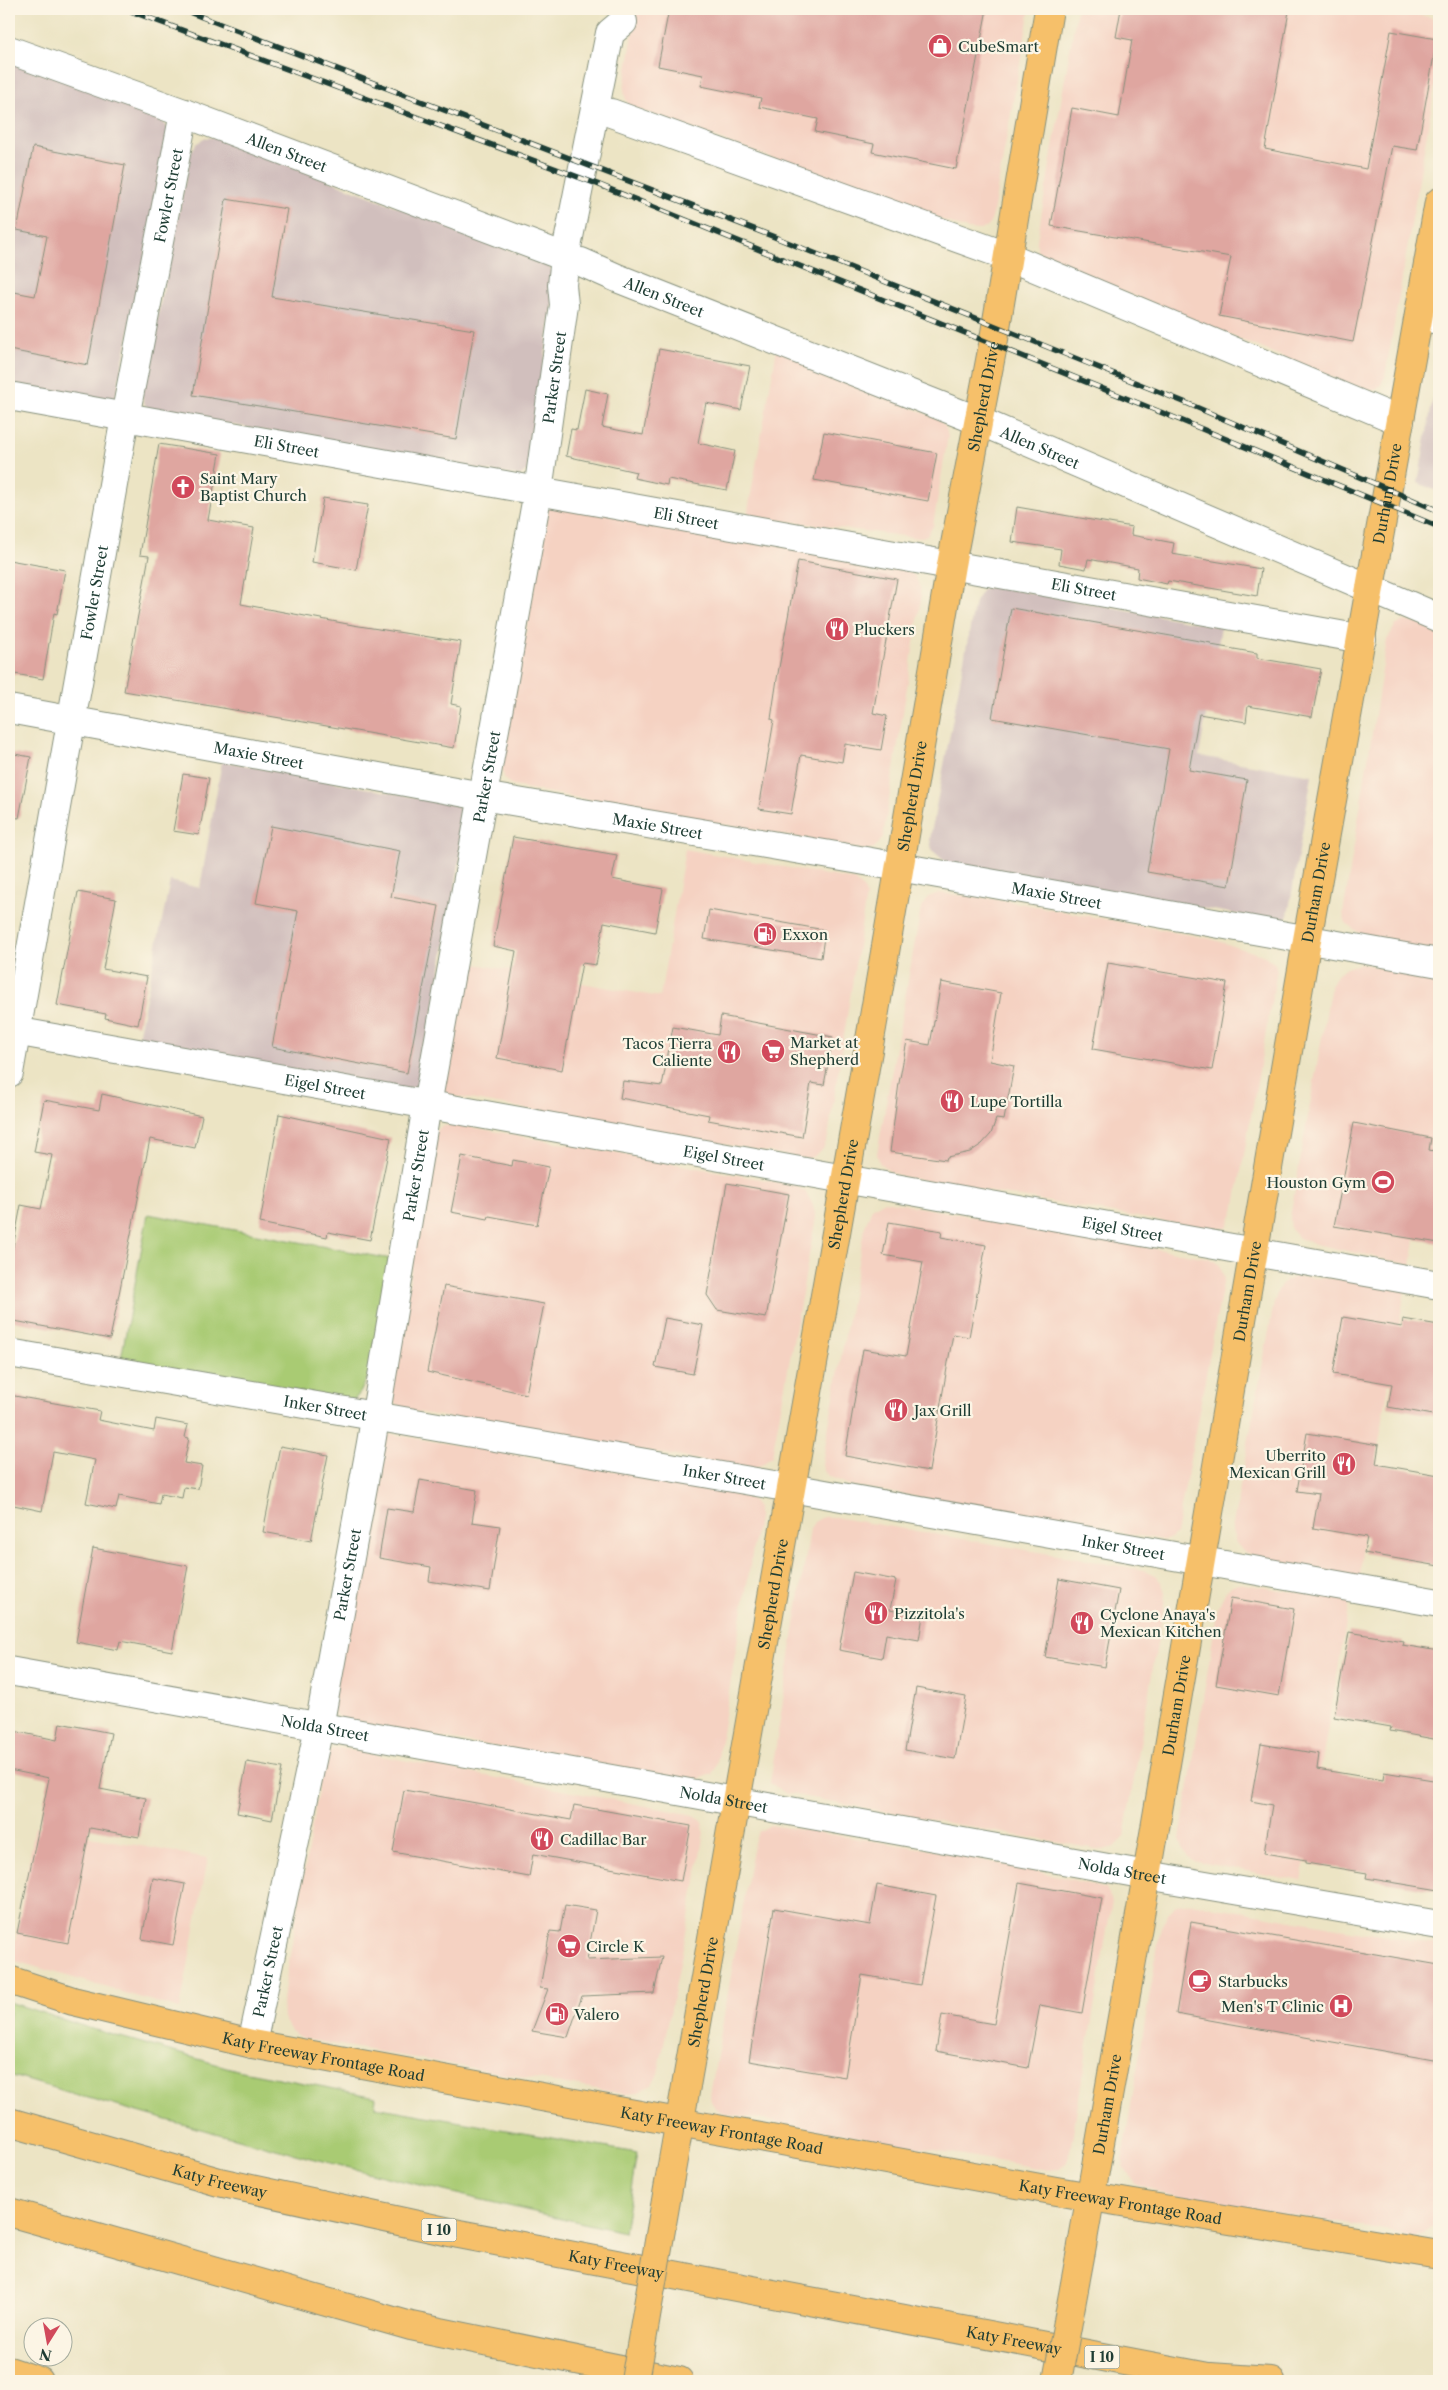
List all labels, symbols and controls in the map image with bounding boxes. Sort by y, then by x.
shop icon: CubeSmart [927,33,953,59]
place label: CubeSmart [958,37,1039,56]
street label: Allen Street [243,128,330,176]
street label: Fowler Street [150,146,187,244]
street label: Allen Street [620,272,707,321]
street label: Parker Street [538,329,570,425]
street label: Shepherd Drive [963,340,1003,453]
street label: Allen Street [997,421,1083,473]
street label: Eli Street [252,431,321,461]
street label: Durham Drive [1369,442,1405,545]
place label: Saint Mary Baptist Church [200,469,307,505]
church icon: Saint Mary Baptist Church [170,474,196,500]
street label: Eli Street [652,502,721,533]
street label: Fowler Street [76,543,112,641]
street label: Eli Street [1050,574,1119,604]
restaurant icon: Pluckers [824,616,850,642]
place label: Pluckers [854,620,915,639]
street label: Parker Street [469,729,504,824]
street label: Maxie Street [212,737,306,773]
street label: Shepherd Drive [893,739,930,853]
street label: Maxie Street [611,809,705,843]
street label: Durham Drive [1297,840,1334,944]
street label: Maxie Street [1010,878,1104,912]
fuel station icon: Exxon [752,921,778,947]
place label: Exxon [782,925,829,944]
place label: Market at Shepherd [790,1033,859,1069]
place label: Tacos Tierra Caliente [623,1034,712,1070]
supermarket icon: Market at Shepherd [760,1038,786,1064]
restaurant icon: Tacos Tierra Caliente [716,1039,742,1065]
street label: Eigel Street [283,1070,368,1103]
restaurant icon: Lupe Tortilla [939,1088,965,1114]
place label: Lupe Tortilla [970,1092,1062,1111]
street label: Parker Street [398,1127,432,1223]
street label: Shepherd Drive [824,1137,862,1251]
street label: Eigel Street [682,1141,767,1174]
sports icon: Houston Gym [1370,1169,1396,1195]
place label: Houston Gym [1266,1173,1366,1192]
street label: Eigel Street [1080,1212,1165,1245]
street label: Durham Drive [1229,1239,1265,1343]
street label: Inker Street [282,1391,369,1424]
restaurant icon: Jax Grill [883,1397,909,1423]
place label: Jax Grill [912,1401,972,1420]
place label: Uberrito Mexican Grill [1229,1446,1327,1482]
restaurant icon: Uberrito Mexican Grill [1331,1451,1357,1477]
street label: Inker Street [681,1460,768,1493]
street label: Parker Street [329,1526,365,1622]
street label: Inker Street [1080,1530,1167,1564]
street label: Shepherd Drive [753,1537,792,1651]
restaurant icon: Pizzitola's [863,1600,889,1626]
place label: Pizzitola's [894,1604,965,1623]
place label: Cyclone Anaya's Mexican Kitchen [1100,1605,1222,1641]
restaurant icon: Cyclone Anaya's Mexican Kitchen [1069,1610,1095,1636]
street label: Durham Drive [1158,1653,1194,1757]
street label: Nolda Street [279,1710,371,1745]
street label: Nolda Street [678,1782,770,1816]
restaurant icon: Cadillac Bar [529,1826,555,1852]
place label: Cadillac Bar [560,1830,647,1849]
street label: Nolda Street [1077,1853,1168,1888]
street label: Parker Street [248,1923,286,2019]
supermarket icon: Circle K [556,1933,582,1959]
street label: Shepherd Drive [683,1935,722,2049]
place label: Circle K [586,1937,646,1956]
cafe icon: Starbucks [1187,1968,1213,1994]
place label: Starbucks [1218,1972,1288,1991]
hospital icon: Men's T Clinic [1328,1993,1354,2019]
place label: Men's T Clinic [1221,1997,1324,2016]
fuel station icon: Valero [544,2001,570,2027]
place label: Valero [573,2005,620,2024]
street label: Katy Freeway Frontage Road [220,2028,426,2085]
street label: Durham Drive [1089,2052,1125,2156]
street label: Katy Freeway Frontage Road [619,2102,825,2158]
street label: Katy Freeway [170,2160,270,2202]
street label: Katy Freeway Frontage Road [1017,2175,1223,2228]
road number: I 10 [422,2218,456,2242]
street label: Katy Freeway [567,2246,666,2283]
north arrow [22,2318,72,2368]
street label: Katy Freeway [965,2322,1064,2359]
text: N [38,2345,53,2365]
road number: I 10 [1084,2346,1120,2368]

